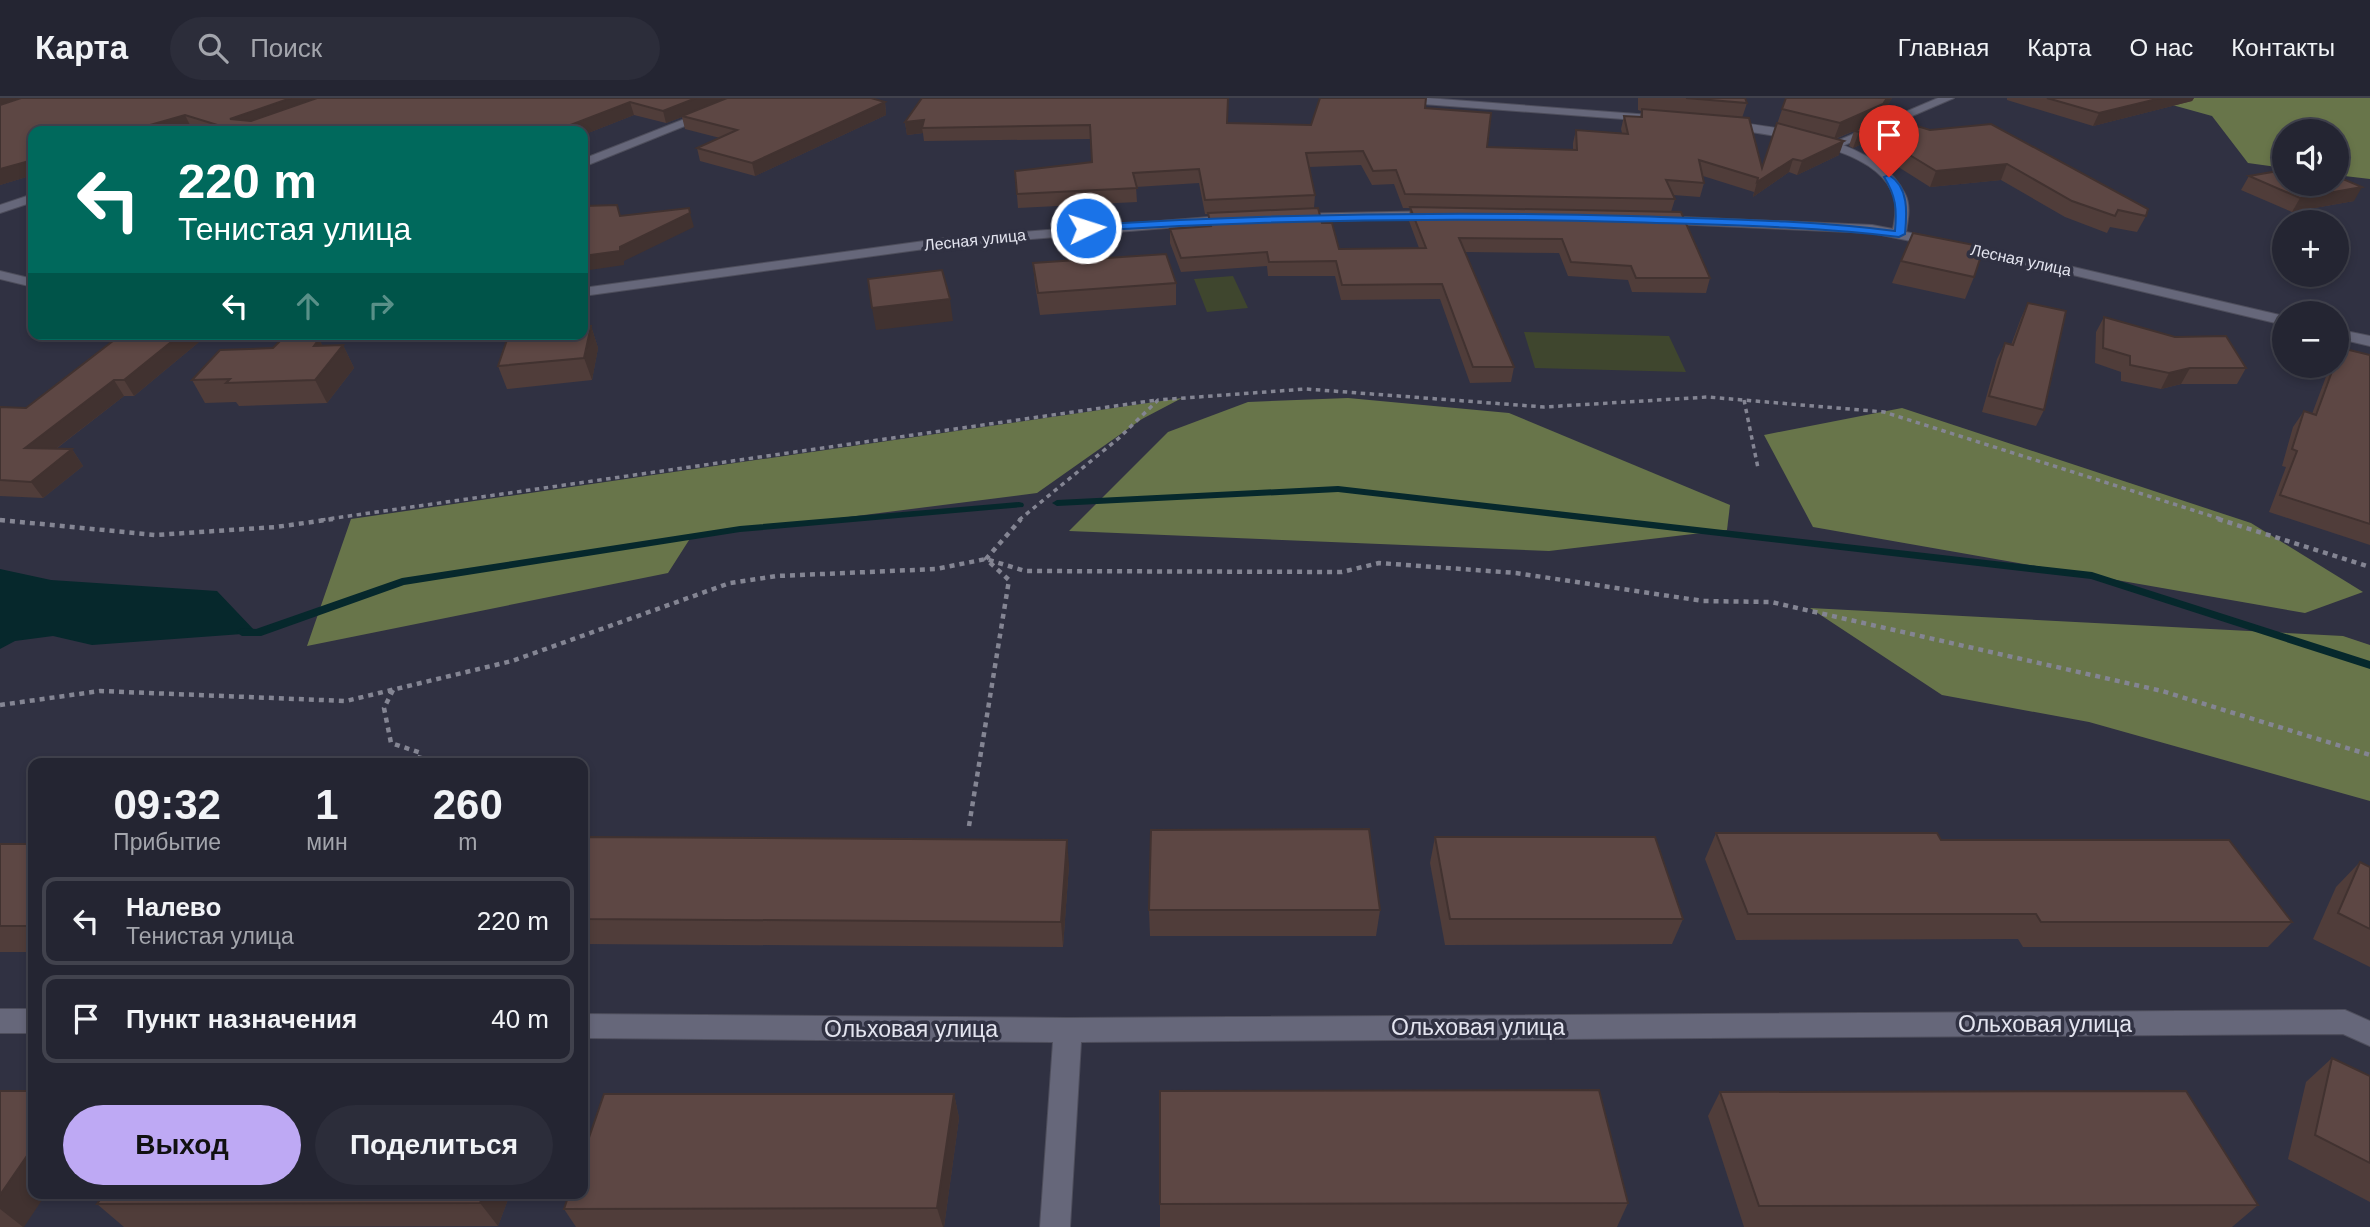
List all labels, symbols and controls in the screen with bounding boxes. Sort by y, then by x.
search box [170,17,660,80]
text: Карта [35,29,128,66]
icon: search [194,29,232,67]
text: Поиск [250,33,322,63]
text: Главная [1898,34,1989,61]
text: Карта [2027,34,2091,61]
text: О нас [2129,34,2193,61]
text: Контакты [2231,34,2335,61]
pin [1859,105,1919,177]
icon: arrive [1870,116,1908,154]
map controls [2272,119,2349,378]
button: sound [2272,119,2349,196]
icon: left [63,154,154,245]
text: 220 m [178,154,317,208]
position arrow [1049,191,1123,265]
button: + [2272,210,2349,287]
text: Тенистая улица [178,211,411,247]
street label: Лесная улица [923,226,1027,254]
street label: Лесная улица [1969,241,2073,279]
icon: left [216,287,254,325]
icon: ahead [289,287,327,325]
icon: right [362,287,400,325]
button: − [2272,301,2349,378]
text: 09:32 [113,781,221,828]
text: 1 [315,781,339,828]
text: 260 [433,781,503,828]
text: Прибытие [113,829,221,855]
text: мин [306,829,348,855]
text: m [458,829,477,855]
text: Налево [126,892,221,922]
icon: left [67,902,105,940]
text: 220 m [477,906,549,936]
text: Тенистая улица [126,923,294,949]
icon: arrive [67,1000,105,1038]
text: Пункт назначения [126,1004,357,1034]
text: 40 m [491,1004,549,1034]
street label: Ольховая улица [1958,1011,2132,1037]
street label: Ольховая улица [1391,1014,1565,1040]
street label: Ольховая улица [824,1016,998,1042]
button: Выход [63,1105,301,1185]
button: Поделиться [315,1105,553,1185]

